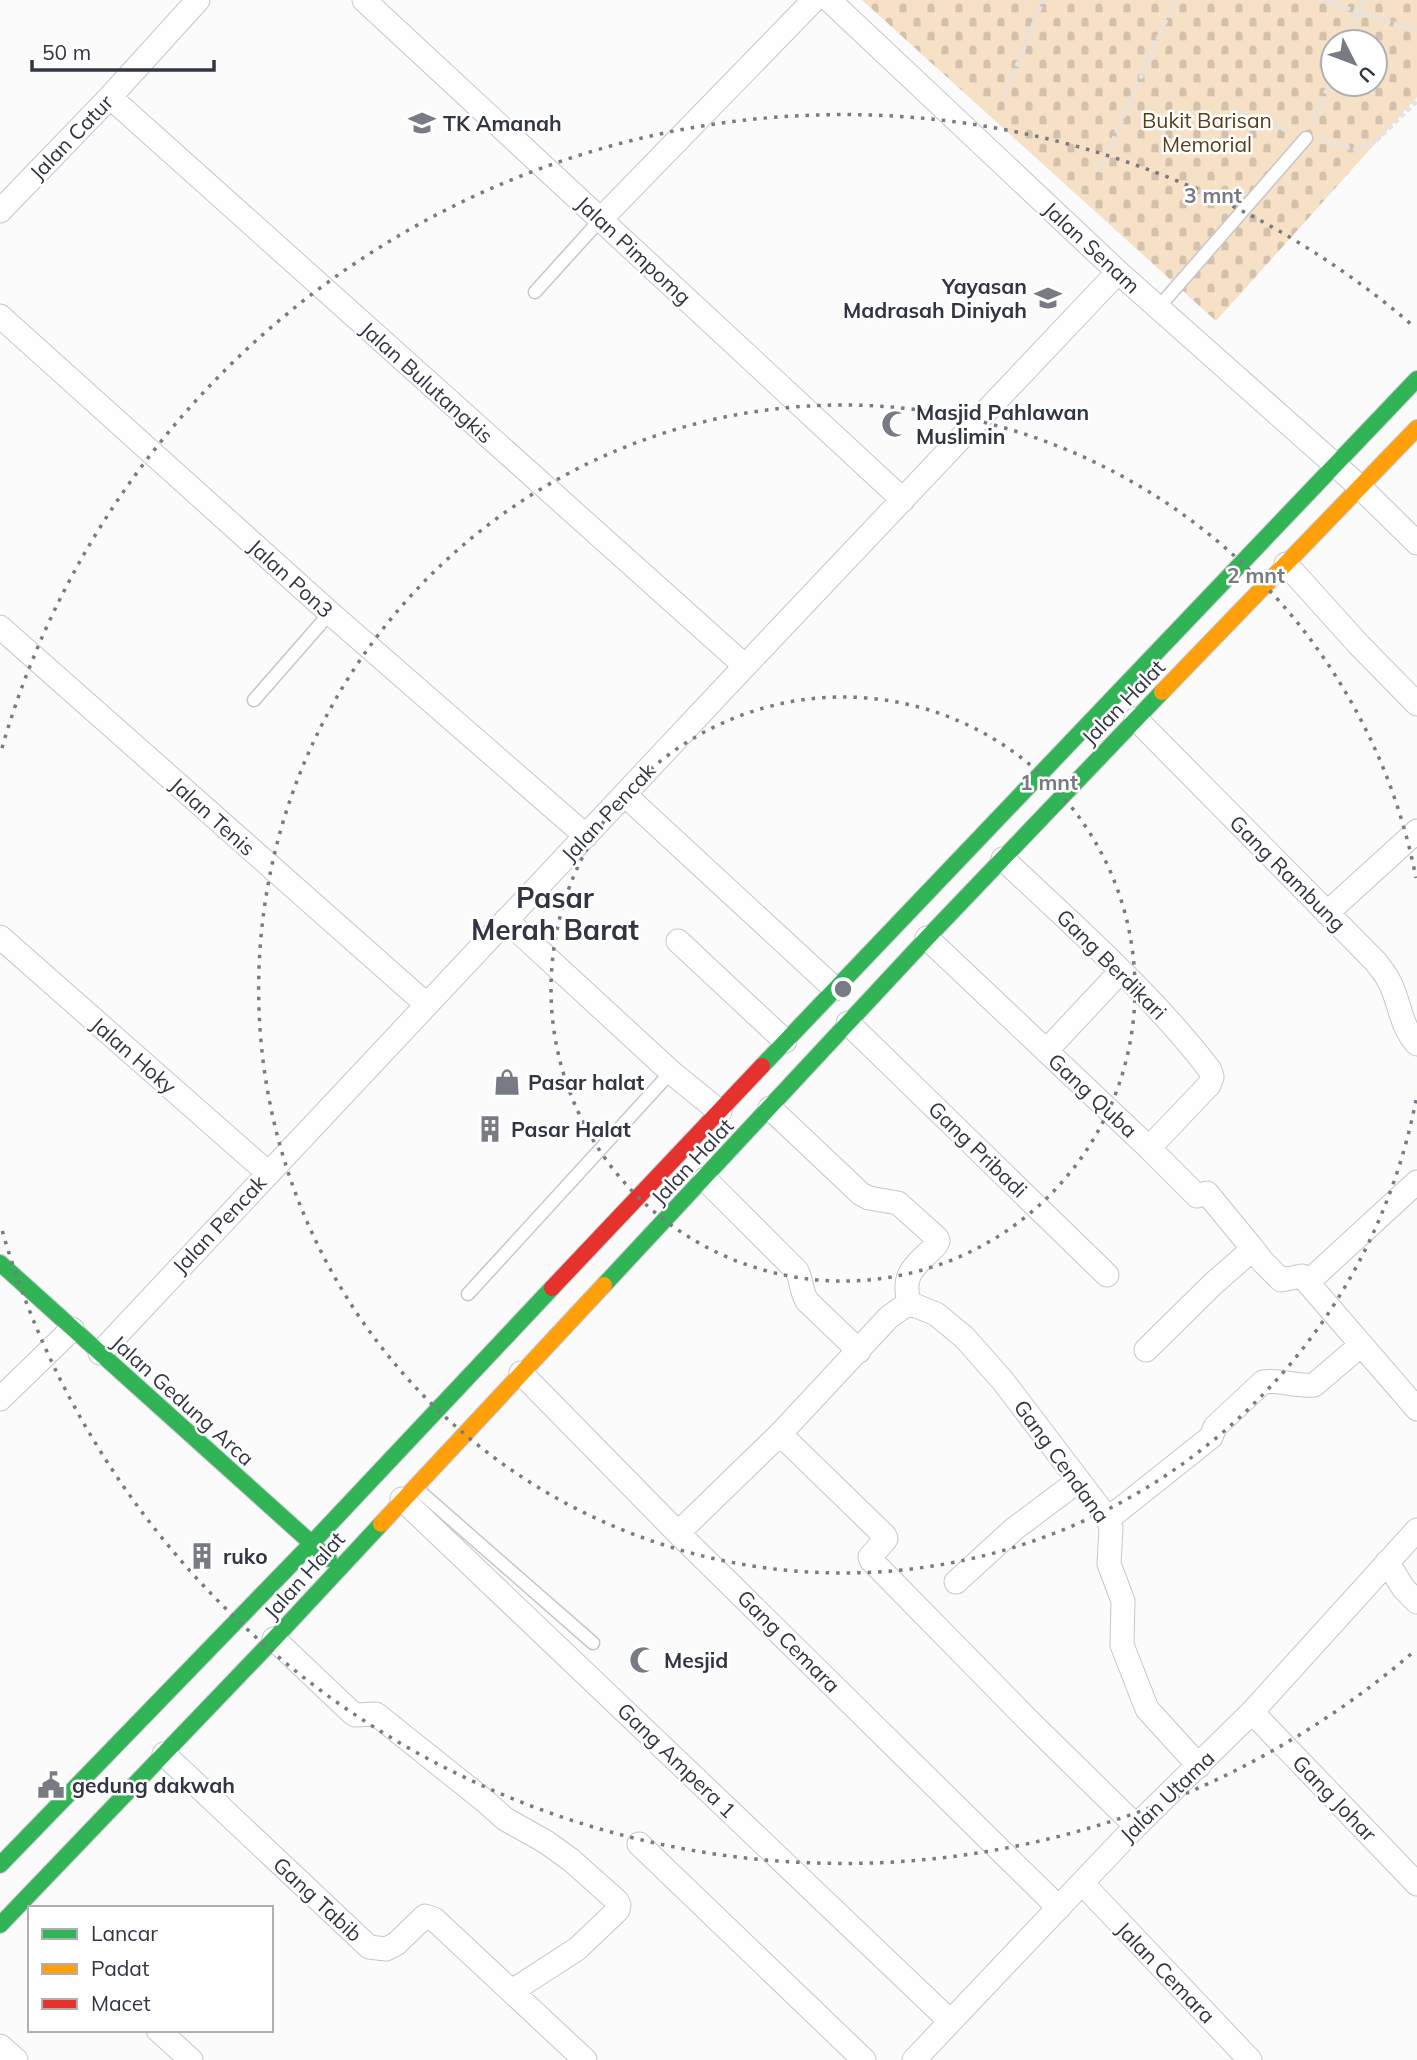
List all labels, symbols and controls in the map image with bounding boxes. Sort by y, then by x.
scale bar [32,28,214,72]
north arrow [1319,28,1389,98]
text: 50 m [42,39,91,65]
text: U [1353,61,1380,88]
street label: Jalan Catur [24,89,118,185]
park label: Bukit Barisan Memorial [1142,107,1272,157]
school or university icon: TK Amanah [407,108,437,138]
place label: TK Amanah [443,110,562,136]
text: 3 mnt [1184,182,1242,208]
street label: Jalan Pimpomg [571,190,697,310]
street label: Jalan Senam [1038,196,1146,298]
place label: Yayasan Madrasah Diniyah [843,273,1027,323]
school or university icon: Yayasan Madrasah Diniyah [1033,283,1063,313]
street label: Jalan Bulutangkis [355,316,499,448]
place label: Masjid Pahlawan Muslimin [916,399,1089,449]
mosque icon: Masjid Pahlawan Muslimin [880,409,910,439]
street label: Jalan Pon3 [243,533,339,623]
text: 2 mnt [1227,562,1285,588]
street label: Jalan Halat [1076,654,1170,750]
street label: Jalan Pencak [556,757,660,867]
text: 1 mnt [1020,769,1078,795]
street label: Jalan Tenis [165,771,261,861]
street label: Gang Rambung [1224,809,1352,937]
district label: Pasar Merah Barat [471,880,639,947]
street label: Gang Berdikari [1051,903,1173,1025]
centre of rings [831,977,855,1001]
street label: Jalan Hoky [86,1011,182,1099]
street label: Gang Quba [1043,1047,1143,1143]
shop icon: Pasar halat [492,1067,522,1097]
place label: Pasar halat [528,1069,644,1095]
street label: Gang Pribadi [923,1095,1033,1203]
street label: Jalan Halat [645,1112,739,1210]
building icon: Pasar Halat [475,1114,505,1144]
place label: Pasar Halat [511,1116,631,1142]
street label: Jalan Pencak [167,1169,271,1279]
street label: Jalan Gedung Arca [106,1329,260,1471]
street label: Gang Cendana [1009,1394,1115,1528]
street label: Jalan Halat [258,1526,350,1624]
building icon: ruko [187,1541,217,1571]
place label: ruko [223,1543,268,1569]
street label: Gang Cemara [732,1584,846,1698]
mosque icon: Mesjid [628,1645,658,1675]
place label: Mesjid [664,1647,728,1673]
street label: Gang Ampera 1 [612,1697,742,1823]
street label: Jalan Utama [1114,1745,1220,1847]
street label: Gang Johar [1287,1749,1383,1847]
public building icon: gedung dakwah [36,1770,66,1800]
place label: gedung dakwah [72,1772,235,1798]
street label: Gang Tabib [268,1851,368,1947]
legend [28,1906,273,2032]
street label: Jalan Cemara [1111,1916,1221,2028]
text: Lancar [91,1920,158,1946]
text: Padat [91,1955,149,1981]
text: Macet [91,1990,151,2016]

